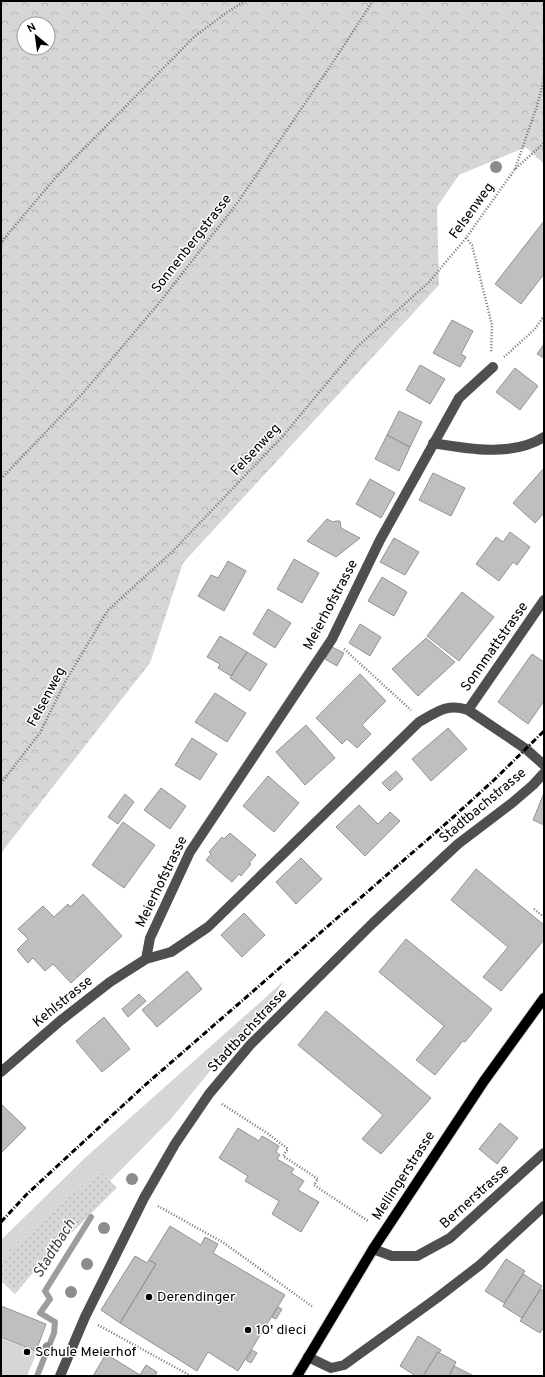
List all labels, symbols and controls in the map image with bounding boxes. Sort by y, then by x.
north arrow [16,16,56,56]
text: N [25,20,38,36]
street label: Felsenweg [446,180,498,242]
street label: Sonnenbergstrasse [148,191,236,297]
street label: Felsenweg [228,420,284,480]
street label: Meierhofstrasse [300,557,362,653]
street label: Sonnmattstrasse [458,599,532,695]
street label: Felsenweg [24,664,70,730]
street label: Stadtbachstrasse [436,765,530,847]
street label: Meierhofstrasse [132,833,192,931]
street label: Kehlstrasse [30,973,96,1031]
street label: Stadtbachstrasse [205,985,291,1077]
street label: Mellingerstrasse [369,1128,439,1224]
street label: Bernerstrasse [437,1161,513,1233]
water label: Stadtbach [29,1216,81,1282]
place label: Derendinger [157,1289,236,1306]
marker: Derendinger [144,1292,154,1302]
place label: 10' dieci [256,1322,306,1339]
marker: 10' dieci [243,1325,253,1335]
place label: Schule Meierhof [35,1344,137,1361]
marker: Schule Meierhof [22,1347,32,1357]

